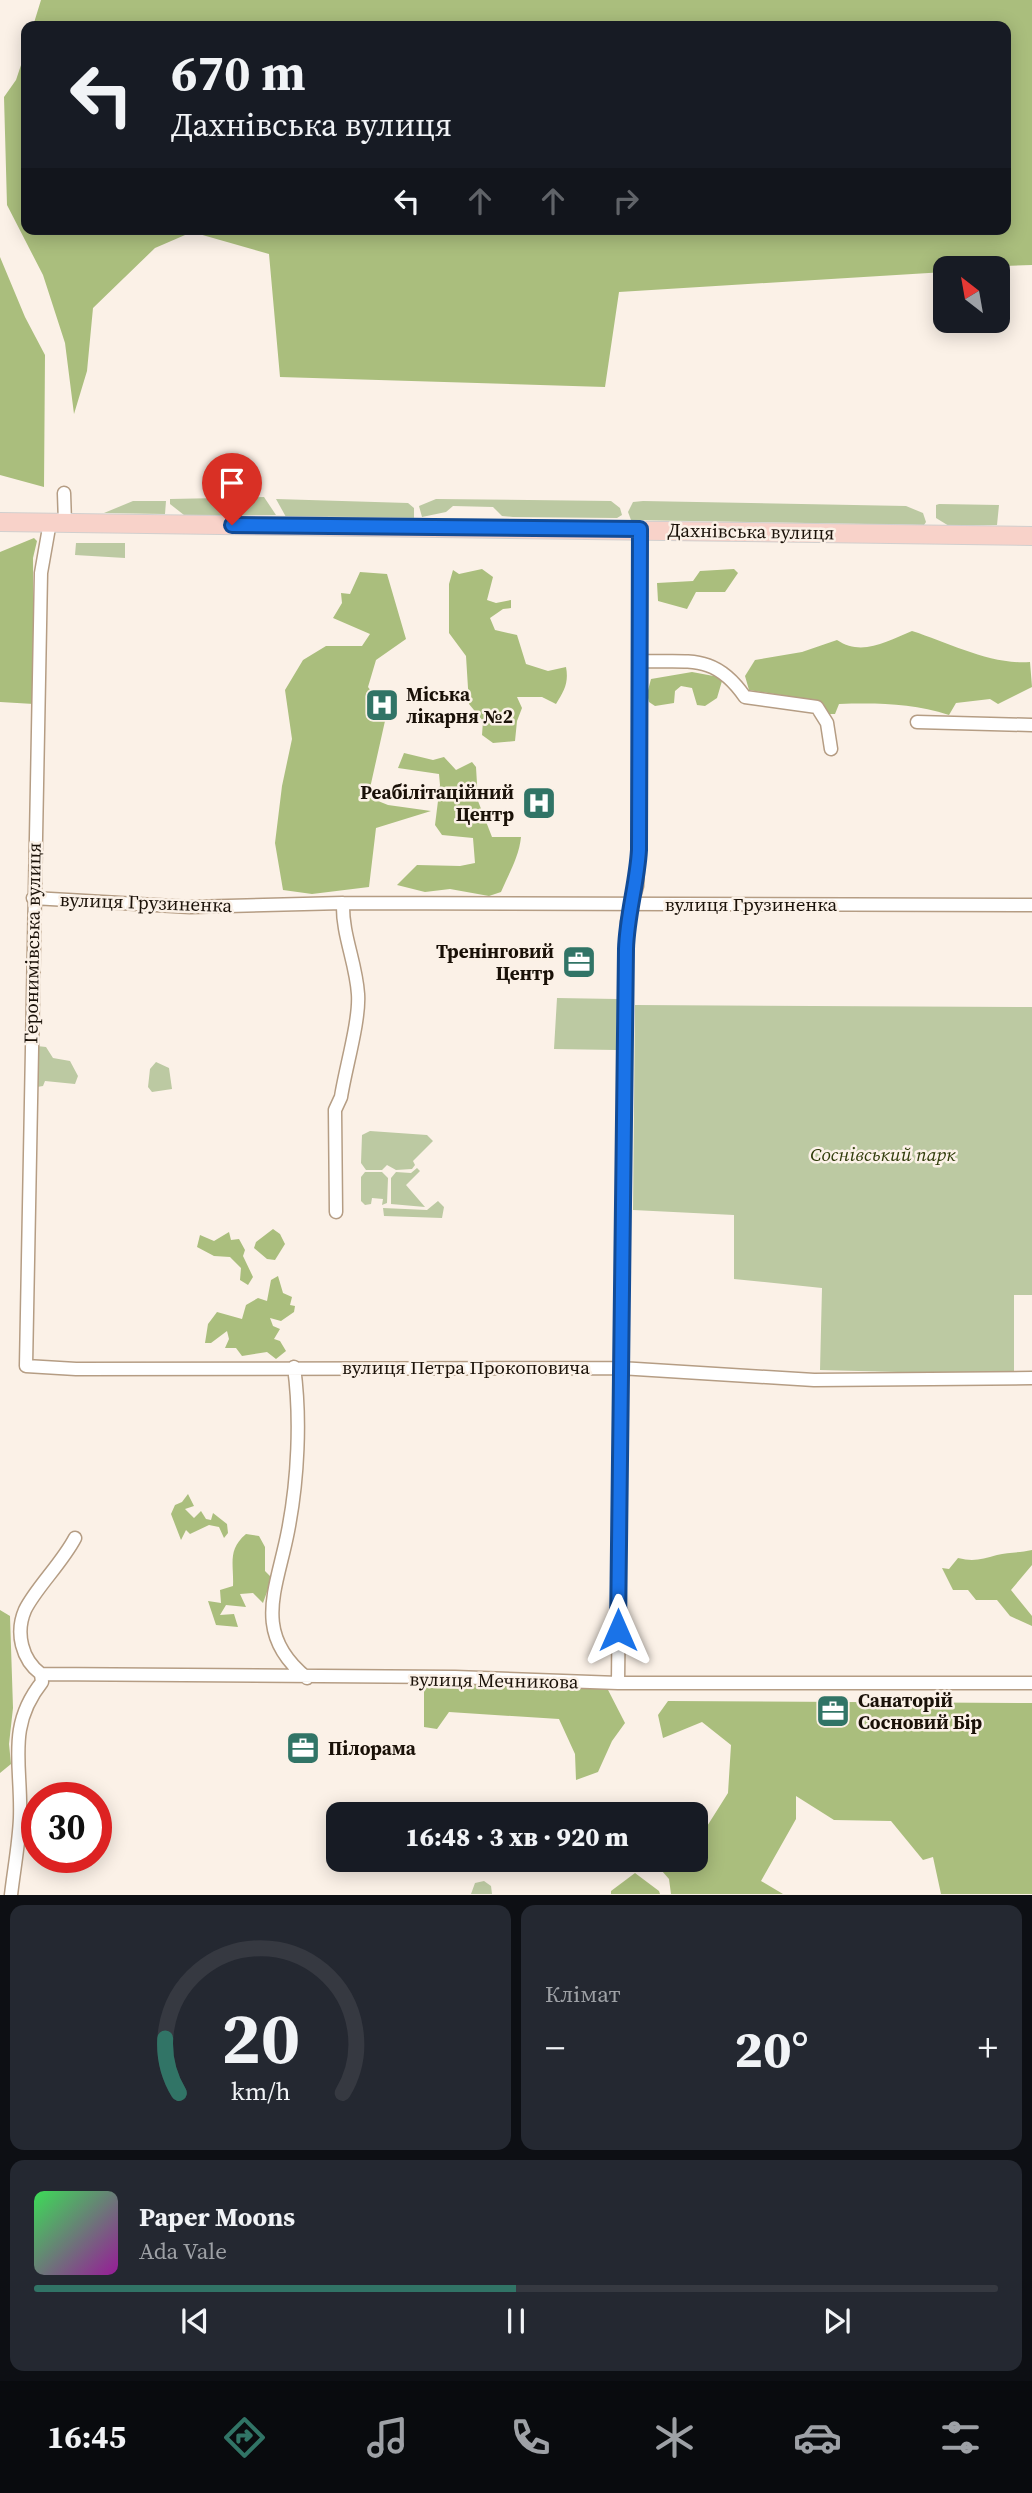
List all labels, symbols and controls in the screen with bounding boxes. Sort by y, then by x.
text: 670 m [171,39,306,106]
icon: left [56,49,147,140]
text: Дахнівська вулиця [171,103,452,147]
icon: left [388,182,426,220]
icon: ahead [461,182,499,220]
icon: ahead [534,182,572,220]
icon: right [607,182,645,220]
north arrow [933,256,1010,332]
map controls [933,256,1010,333]
pin [202,453,262,525]
icon: arrive [213,464,251,502]
street label: Дахнівська вулиця [667,517,835,545]
place label: Міська лікарня №2 [406,681,513,729]
hospital icon: Міська лікарня №2 [363,686,401,724]
place label: Реабілітаційний Центр [360,779,514,827]
hospital icon: Реабілітаційний Центр [520,784,558,822]
street label: Геронимівська вулиця [17,842,47,1044]
street label: вулиця Грузиненка [59,886,233,918]
street label: вулиця Грузиненка [665,891,838,917]
place label: Тренінговий Центр [436,938,554,986]
office icon: Тренінговий Центр [560,943,598,981]
park label: Соснівський парк [810,1141,956,1167]
street label: вулиця Петра Прокоповича [342,1354,590,1380]
position arrow [581,1593,655,1667]
street label: вулиця Мечникова [409,1666,579,1694]
place label: Санаторій Сосновий Бір [858,1687,983,1735]
office icon: Санаторій Сосновий Бір [814,1692,852,1730]
office icon: Пілорама [284,1729,322,1767]
place label: Пілорама [328,1735,417,1761]
speed limit sign: 30 [21,1782,112,1873]
text: 16:48 · 3 хв · 920 m [405,1819,629,1855]
text: Клімат [545,1978,621,2010]
text: 20 [221,1989,300,2088]
text: 20° [734,2013,809,2084]
text: − [545,2022,565,2074]
text: + [978,2022,998,2074]
text: km/h [231,2074,290,2108]
text: Paper Moons [139,2199,295,2235]
text: Ada Vale [139,2235,227,2267]
icon: previous [176,2302,214,2340]
icon: pause [497,2302,535,2340]
icon: next [818,2302,856,2340]
icon: directions [220,2413,269,2462]
icon: music [363,2413,412,2462]
icon: phone [506,2413,555,2462]
icon: climate [650,2413,699,2462]
icon: car [793,2413,842,2462]
icon: filters [936,2413,985,2462]
text: 16:45 [47,2415,126,2459]

